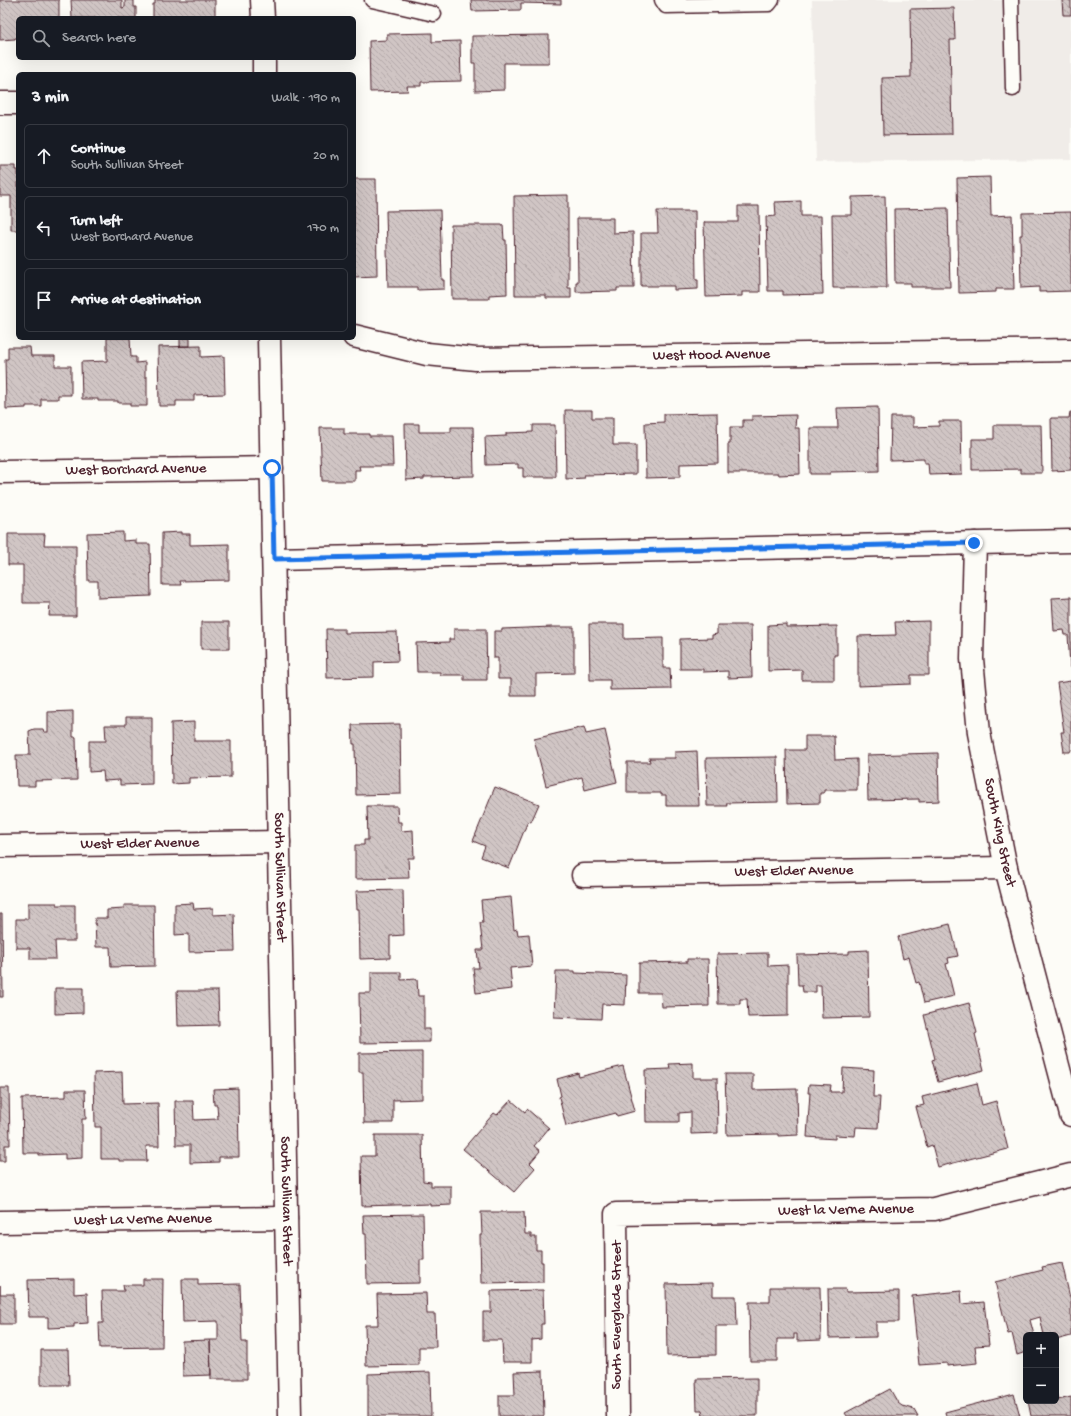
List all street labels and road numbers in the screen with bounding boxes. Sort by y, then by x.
street label: West Hood Avenue [653,346,771,365]
street label: West Borchard Avenue [65,460,207,480]
street label: South King Street [979,777,1020,891]
street label: South Sullivan Street [269,812,290,944]
street label: West Elder Avenue [80,834,200,854]
street label: West Elder Avenue [734,862,854,881]
street label: South Sullivan Street [276,1136,296,1267]
street label: West la Verne Avenue [778,1200,914,1220]
street label: West La Verne Avenue [74,1210,212,1230]
street label: South Everglade Street [608,1239,626,1389]

